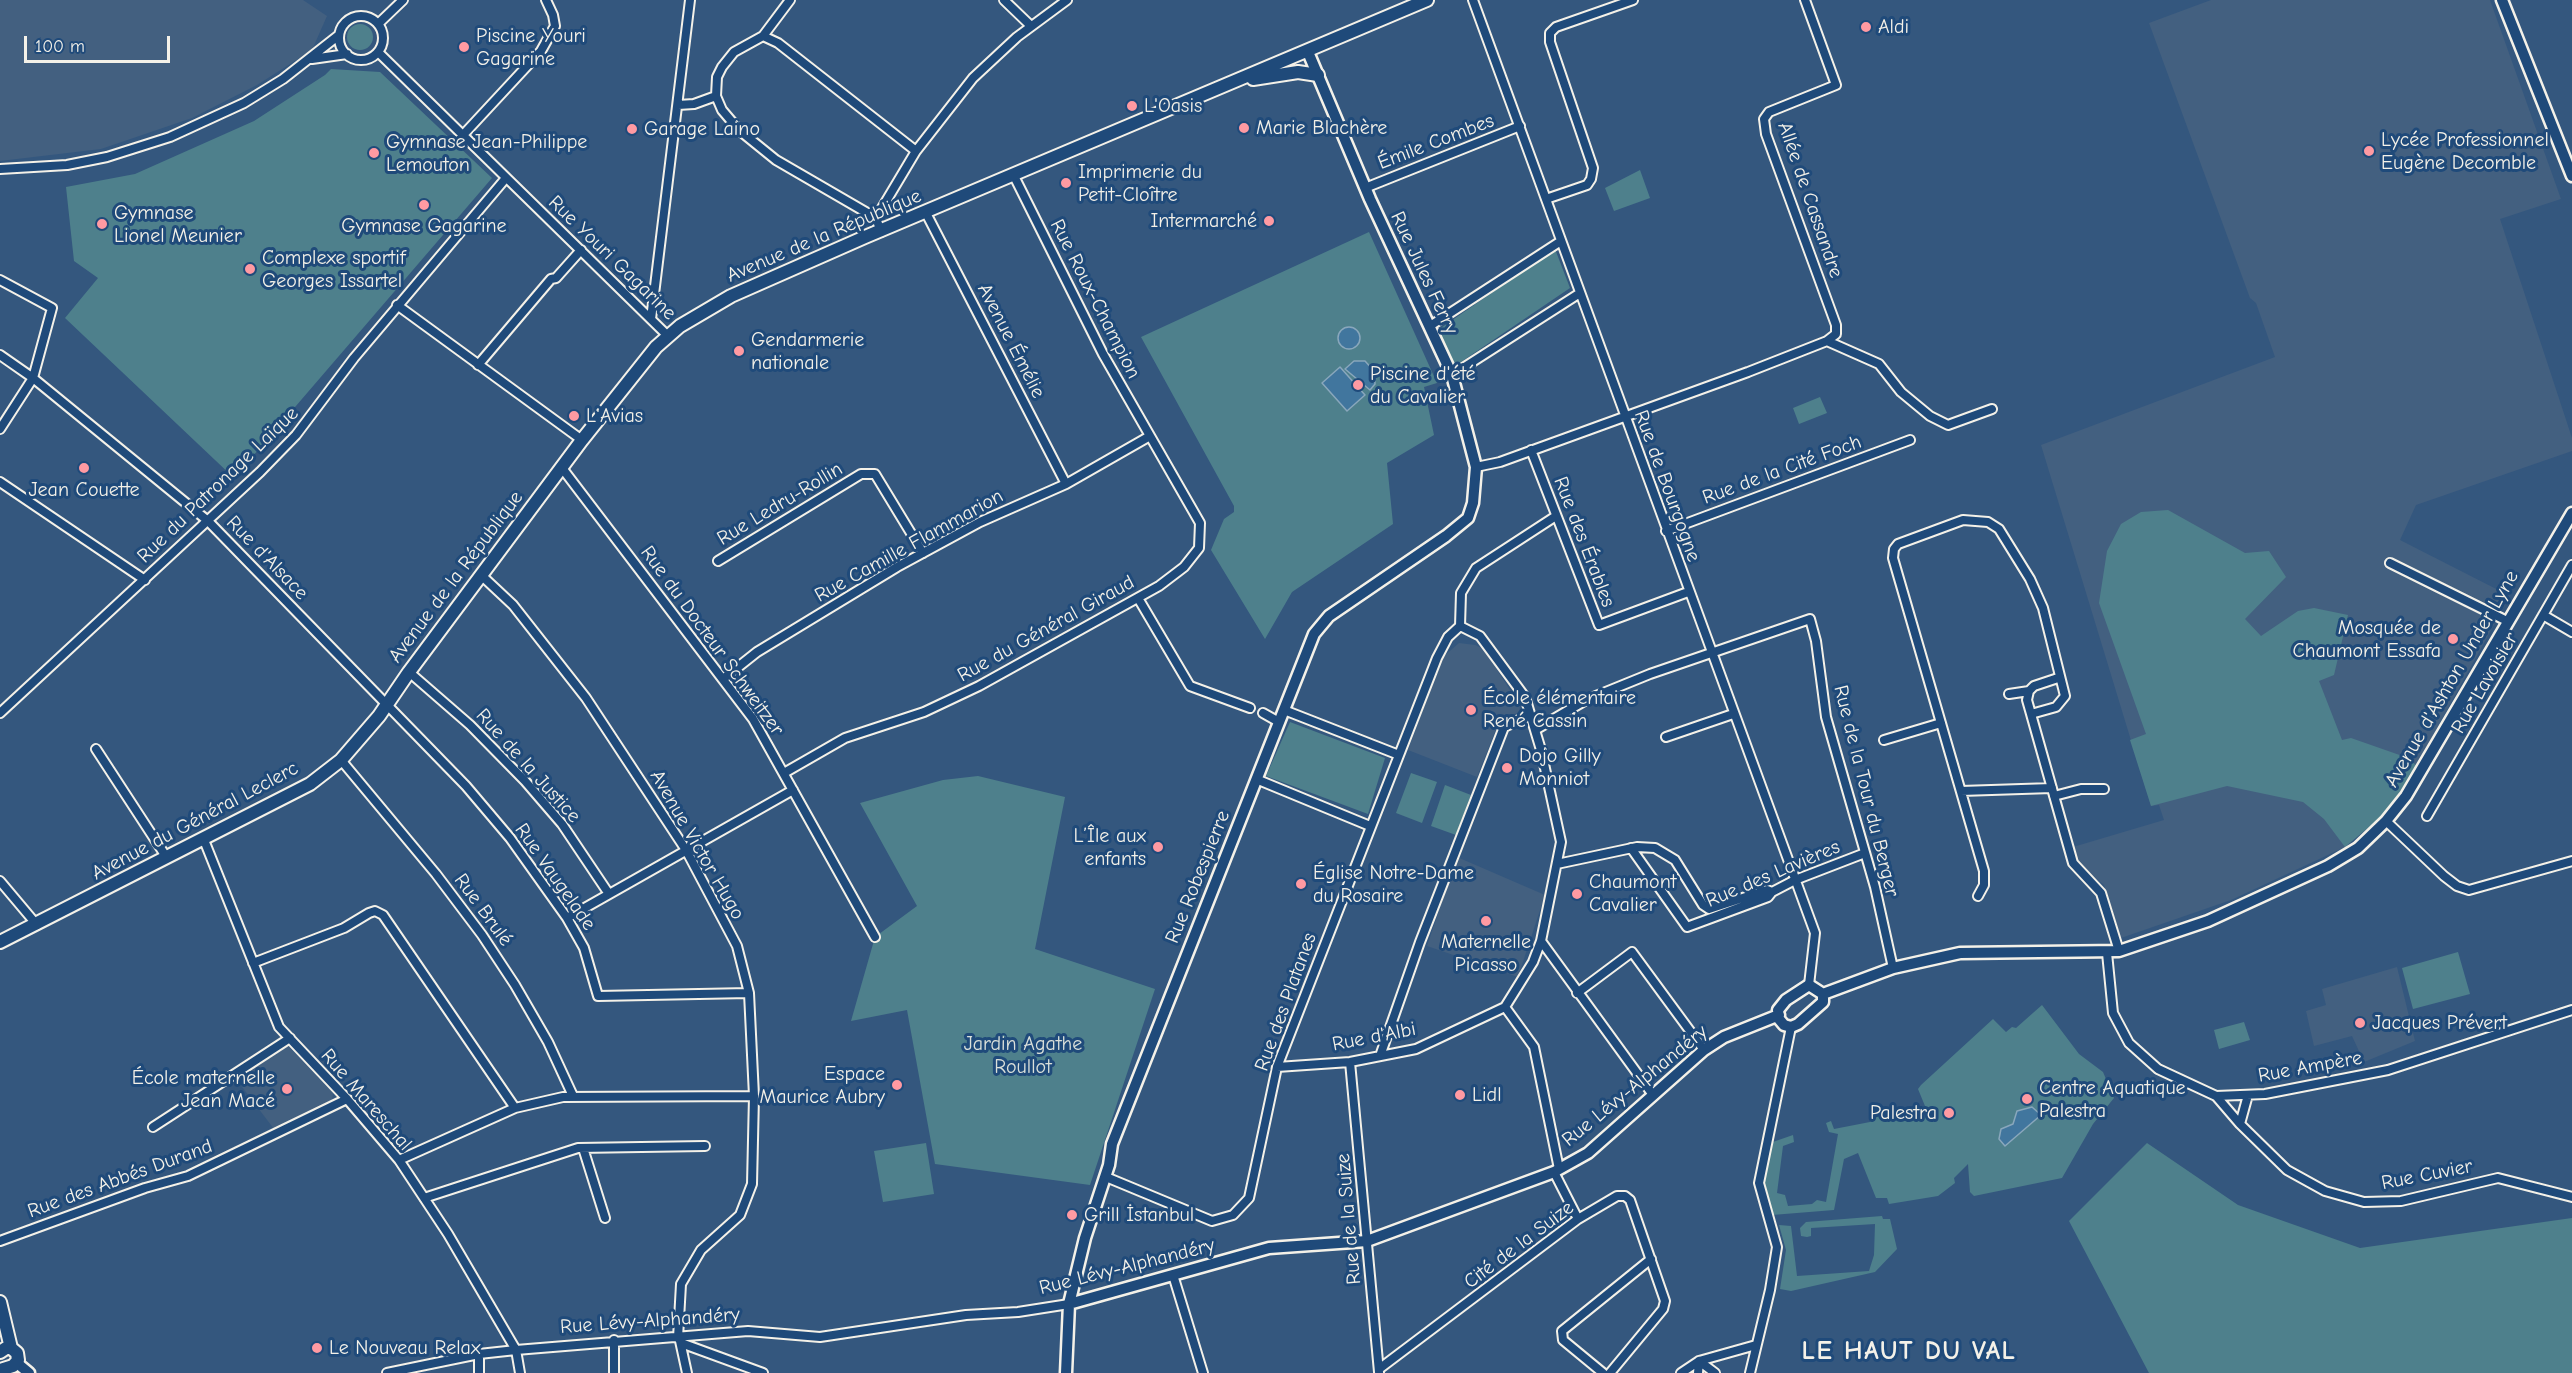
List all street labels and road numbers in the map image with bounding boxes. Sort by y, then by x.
street label: Émile Combes [1374,109,1498,175]
street label: Allée de Cassandre [1772,119,1848,281]
street label: Avenue de la République [723,184,925,288]
street label: Rue Youri Gagarine [543,191,681,325]
street label: Rue Jules Ferry [1385,208,1463,338]
street label: Rue Roux-Champion [1044,215,1146,383]
street label: Avenue Émélie [972,280,1050,402]
street label: Rue du Patronage Laïque [132,402,304,568]
street label: Rue de Bourgogne [1628,407,1706,565]
street label: Rue de la Cité Foch [1699,430,1865,510]
street label: Rue Ledru-Rollin [713,457,847,551]
street label: Rue des Érables [1548,473,1620,611]
street label: Rue Camille Flammarion [811,484,1007,608]
street label: Avenue de la République [384,486,528,668]
street label: Rue d'Alsace [221,511,313,605]
street label: Rue du Docteur Schweitzer [635,541,789,741]
street label: Avenue d'Ashton Under Lyne [2380,566,2524,792]
street label: Rue du Général Giraud [953,570,1139,688]
street label: Rue Lavoisier [2446,628,2524,738]
street label: Rue de la Tour du Berger [1828,683,1904,899]
street label: Rue de la Justice [471,704,585,828]
street label: Avenue du Général Leclerc [88,756,302,886]
street label: Avenue Victor Hugo [644,766,750,924]
street label: Rue Robespierre [1160,807,1236,947]
street label: Rue Vaugelade [509,819,601,935]
street label: Rue des Lavières [1702,835,1844,913]
street label: Rue Brulé [449,869,517,951]
street label: Rue des Platanes [1250,930,1322,1074]
street label: Rue d'Albi [1330,1017,1418,1057]
street label: Rue Lévy-Alphandéry [1557,1020,1713,1152]
street label: Rue Mareschal [315,1044,417,1156]
street label: Rue Ampère [2256,1046,2364,1088]
street label: Rue des Abbés Durand [24,1134,216,1224]
street label: Rue de la Suize [1331,1152,1367,1286]
street label: Rue Cuvier [2379,1154,2475,1196]
street label: Cité de la Suize [1459,1196,1579,1294]
street label: Rue Lévy-Alphandéry [1037,1234,1217,1300]
street label: Rue Lévy-Alphandéry [559,1303,741,1339]

